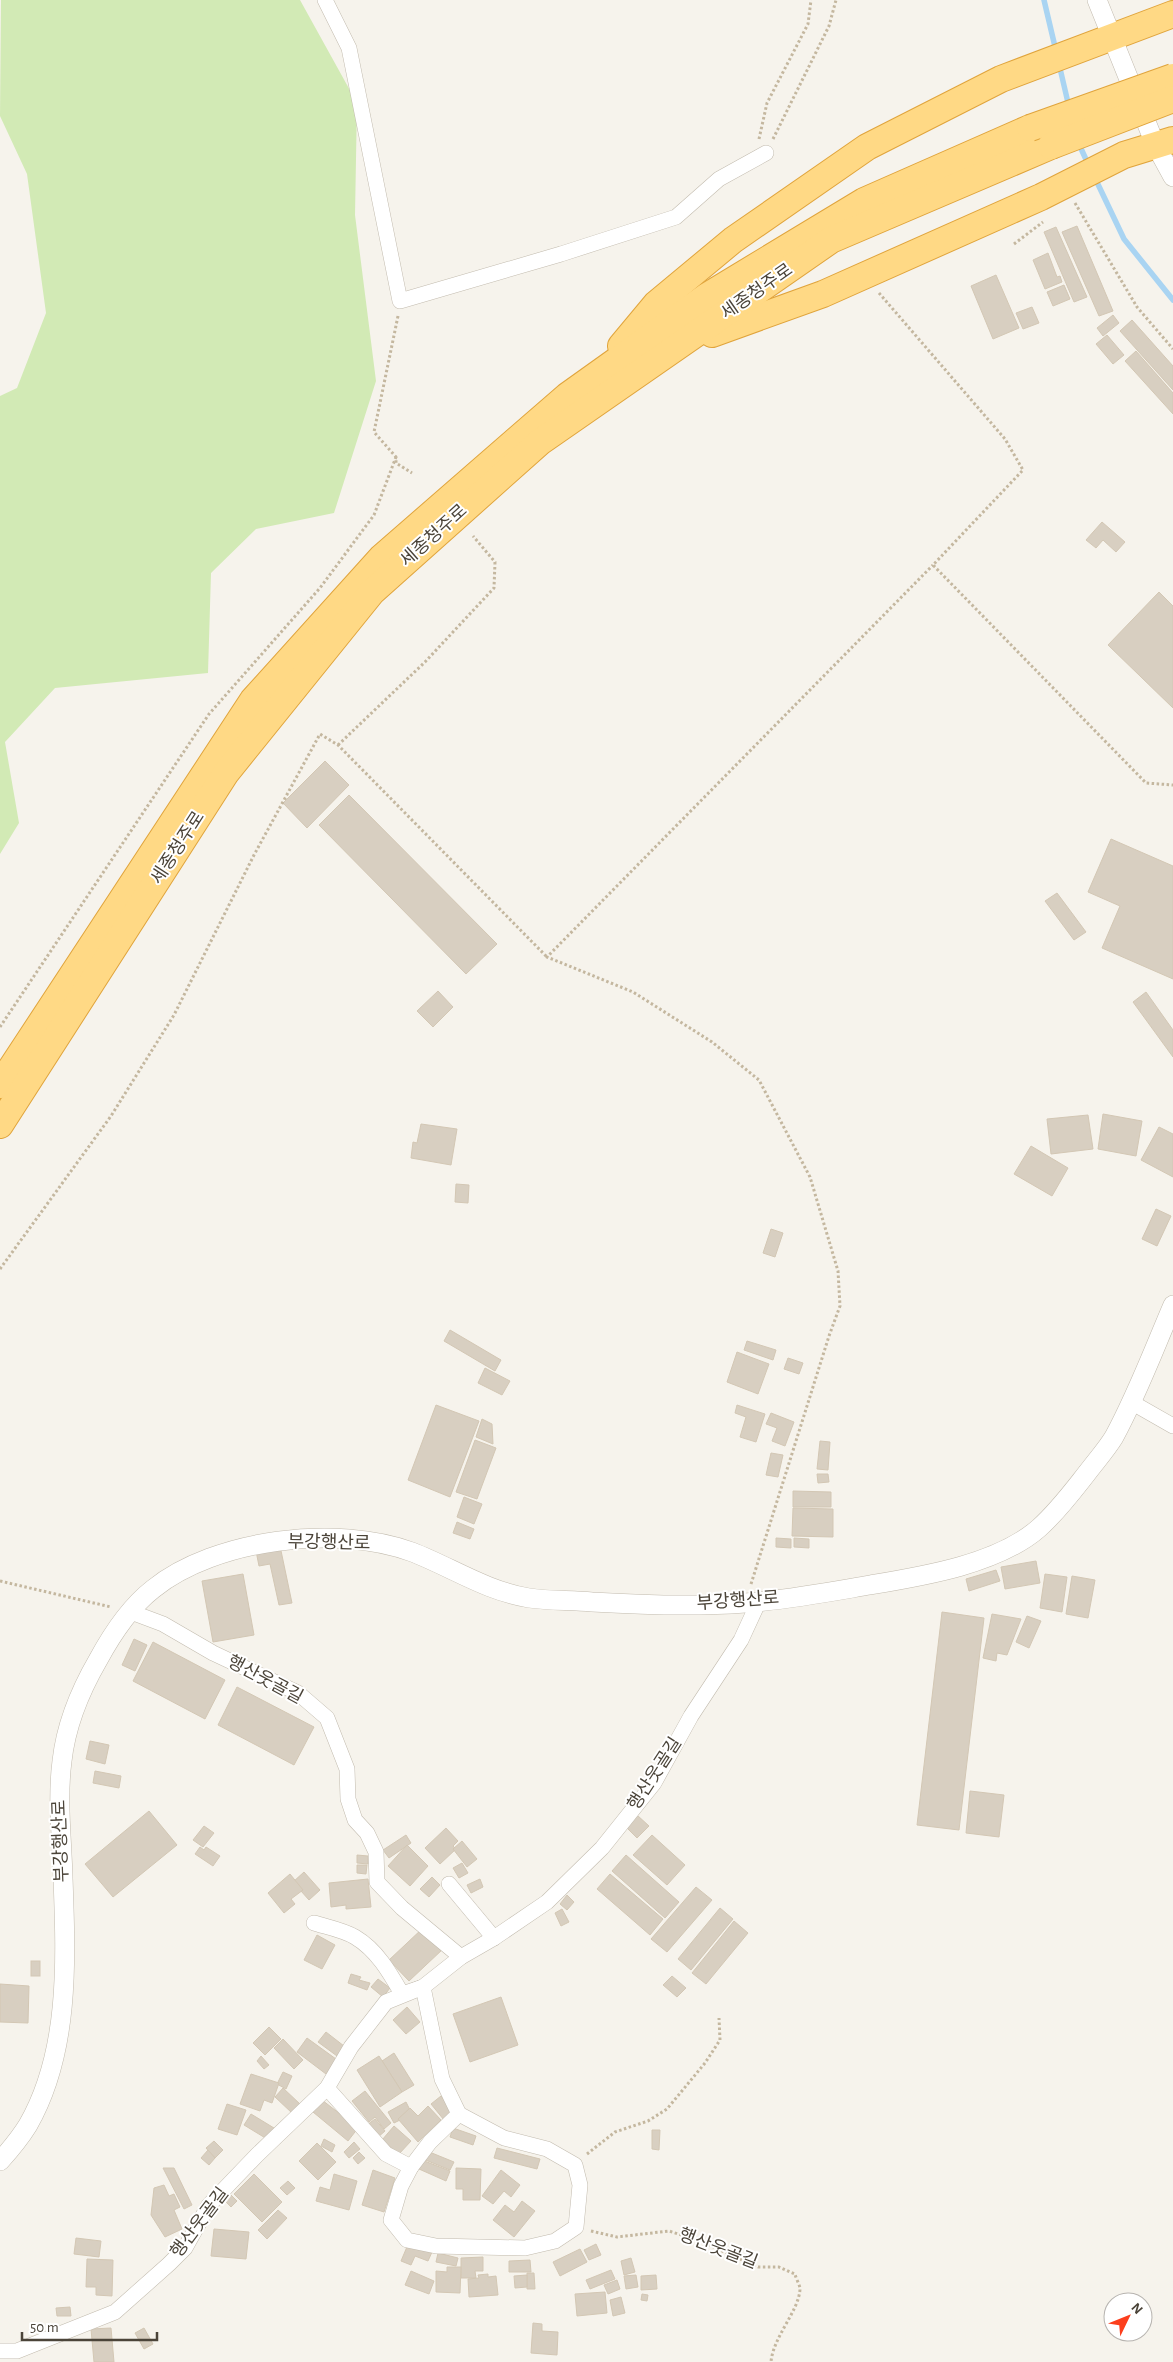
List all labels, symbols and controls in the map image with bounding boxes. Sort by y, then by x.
street label: 세종청주로 [717,259,796,323]
street label: 세종청주로 [396,500,471,570]
street label: 세종청주로 [146,807,208,888]
street label: 부강행산로 [287,1531,371,1553]
street label: 부강행산로 [696,1587,780,1613]
street label: 행산웃골길 [224,1652,306,1707]
street label: 행산웃골길 [624,1734,685,1814]
street label: 부강행산로 [49,1799,71,1883]
street label: 행산웃골길 [167,2184,232,2261]
street label: 행산웃골길 [676,2225,760,2272]
north arrow [1103,2292,1153,2342]
text: N [1128,2300,1145,2317]
scale bar [22,2310,158,2342]
text: 50 m [30,2320,59,2335]

